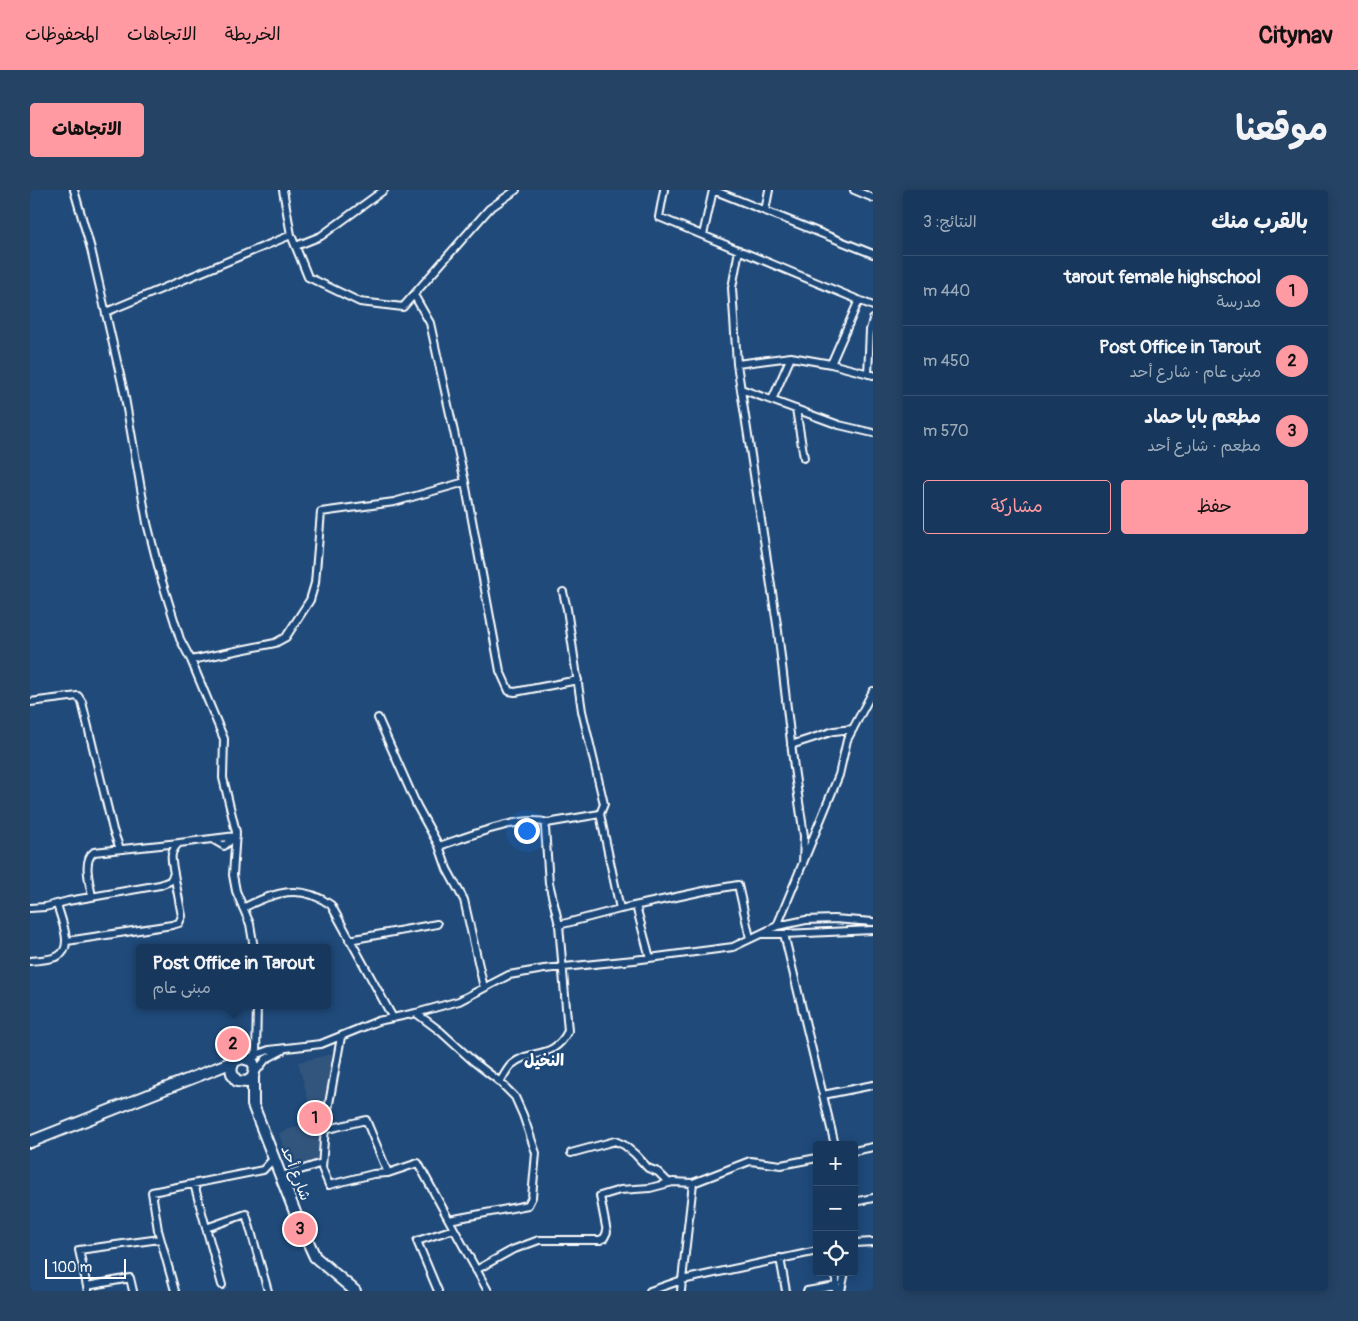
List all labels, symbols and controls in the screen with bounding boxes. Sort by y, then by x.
text: Citynav [1258,21,1333,50]
text: المحفوظات [25,23,99,46]
text: الاتجاهات [127,23,197,46]
text: الخريطة [225,23,281,46]
button: الاتجاهات [30,103,144,157]
text: موقعنا [1235,107,1328,151]
text: بالقرب منك [1211,208,1308,235]
text: النتائج: 3 [923,212,977,232]
text: tarout female highschool [1064,265,1261,289]
text: 440 m [923,281,970,301]
text: 1 [1289,281,1295,301]
text: مدرسة [1216,292,1261,312]
text: Post Office in Tarout [1099,335,1261,359]
text: 450 m [923,351,970,371]
text: 2 [1288,351,1296,371]
text: مبنى عام · شارع أحد [1129,362,1261,382]
text: مطعم بابا حماد [1144,405,1261,429]
text: 570 m [923,421,969,441]
text: 3 [1288,421,1296,441]
text: مطعم · شارع أحد [1147,436,1261,456]
button: مشاركة [923,480,1111,534]
button: حفظ [1121,480,1308,534]
your location [514,818,540,844]
popup [136,944,331,1009]
text: Post Office in Tarout [152,951,315,975]
text: مبنى عام [152,978,211,998]
pin: 2 [217,1025,249,1063]
district label: النخيل [524,1051,564,1071]
pin: 1 [299,1099,331,1137]
map controls [813,1141,858,1276]
button: + [813,1141,858,1186]
street label: شارع أحد [276,1143,315,1203]
button: − [813,1186,858,1231]
pin: 3 [284,1210,316,1248]
button: locate [813,1231,858,1276]
scale bar [45,1256,126,1279]
text: 100 m [52,1259,92,1276]

